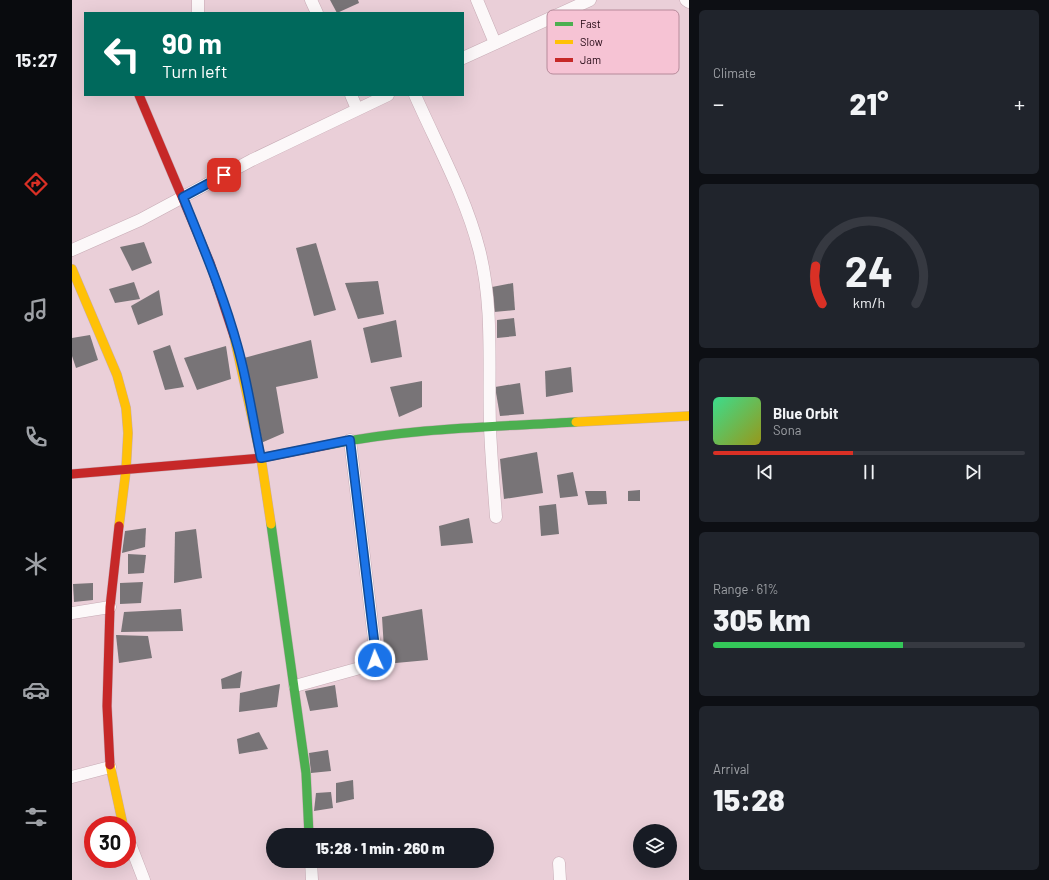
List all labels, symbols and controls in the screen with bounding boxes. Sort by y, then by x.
legend [547,10,679,74]
text: Fast [580,17,601,30]
text: 90 m [162,26,222,60]
icon: left [96,28,148,80]
text: Slow [580,35,603,48]
text: 15:27 [15,49,57,71]
text: Jam [580,53,601,66]
text: Turn left [162,60,228,82]
text: Climate [713,65,756,81]
text: 21° [850,85,888,121]
text: − [713,90,724,116]
text: + [1014,90,1025,116]
pin [207,158,241,192]
icon: arrive [213,164,235,186]
icon: directions [22,170,50,198]
text: 24 [845,245,893,295]
text: km/h [853,294,885,311]
icon: music [22,296,50,324]
text: Blue Orbit [773,404,838,422]
text: Sona [773,422,801,438]
icon: phone [22,423,50,451]
icon: previous [754,461,776,483]
icon: pause [858,461,880,483]
icon: next [962,461,984,483]
icon: climate [22,550,50,578]
text: Range · 61% [713,581,778,597]
text: 305 km [713,601,811,637]
position arrow [354,639,396,681]
icon: car [22,676,50,704]
text: Arrival [713,761,749,777]
text: 15:28 [713,781,785,817]
icon: filters [22,803,50,831]
speed limit sign: 30 [84,816,136,868]
map controls [633,824,677,868]
button: layers [633,824,677,868]
text: 15:28 · 1 min · 260 m [315,839,445,857]

